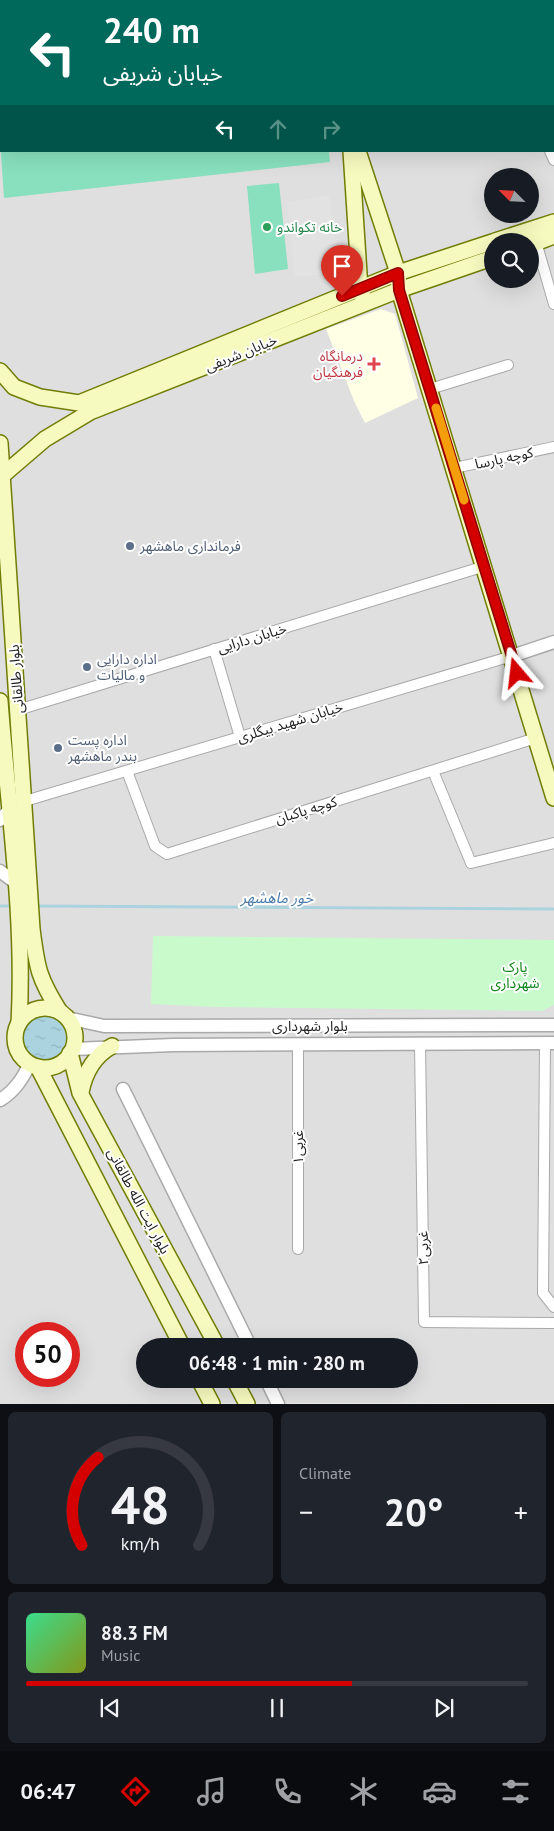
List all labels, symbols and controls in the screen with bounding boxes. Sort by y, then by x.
text: 240 m [103,7,200,53]
icon: left [20,20,85,85]
text: خیابان شریفی [103,59,223,87]
icon: left [211,115,239,143]
icon: ahead [264,115,292,143]
icon: right [317,115,345,143]
north arrow [484,168,539,222]
map controls [484,168,539,288]
place label: خانه تکواندو [277,218,342,236]
marker: خانه تکواندو [261,221,273,233]
button: search [484,233,539,288]
pin [321,245,363,296]
icon: arrive [328,252,356,280]
street label: خیابان شریفی [202,330,280,376]
place label: درمانگاه فرهنگیان [313,347,363,381]
marker: درمانگاه فرهنگیان [367,357,381,371]
street label: کوچه پارسا [473,443,535,474]
place label: فرمانداری ماهشهر [139,537,241,555]
marker: فرمانداری ماهشهر [124,540,136,552]
street label: خیابان دارایی [215,619,289,657]
street label: بلوار طالقانی [5,644,27,714]
position arrow [490,646,542,698]
place label: اداره دارایی و مالیات [97,650,157,684]
marker: اداره دارایی و مالیات [81,661,93,673]
street label: خیابان شهید بیگلری [235,697,345,747]
place label: اداره پست بندر ماهشهر [67,731,137,765]
marker: اداره پست بندر ماهشهر [52,742,64,754]
street label: کوچه پاکبان [273,792,340,829]
water label: خور ماهشهر [240,888,313,907]
park label: پارک شهرداری [491,958,540,992]
street label: بلوار شهرداری [272,1017,348,1035]
street label: ۱غربی [289,1130,307,1164]
street label: بلوار ایت الله طالقانی [104,1145,175,1257]
street label: ۲غربی [414,1231,432,1265]
speed limit sign: 50 [15,1322,80,1387]
text: 06:48 · 1 min · 280 m [189,1351,365,1375]
text: Climate [299,1463,351,1483]
text: 48 [111,1471,170,1538]
text: 20° [384,1487,443,1536]
text: − [299,1493,313,1530]
text: + [514,1493,528,1530]
text: km/h [121,1532,160,1555]
text: 88.3 FM [101,1621,168,1645]
text: Music [101,1645,141,1665]
icon: previous [96,1694,124,1722]
icon: pause [263,1694,291,1722]
icon: next [430,1694,458,1722]
icon: directions [118,1774,153,1809]
icon: music [194,1774,229,1809]
icon: phone [270,1774,305,1809]
icon: climate [346,1774,381,1809]
icon: car [422,1774,457,1809]
icon: filters [498,1774,533,1809]
text: 06:47 [21,1777,76,1805]

